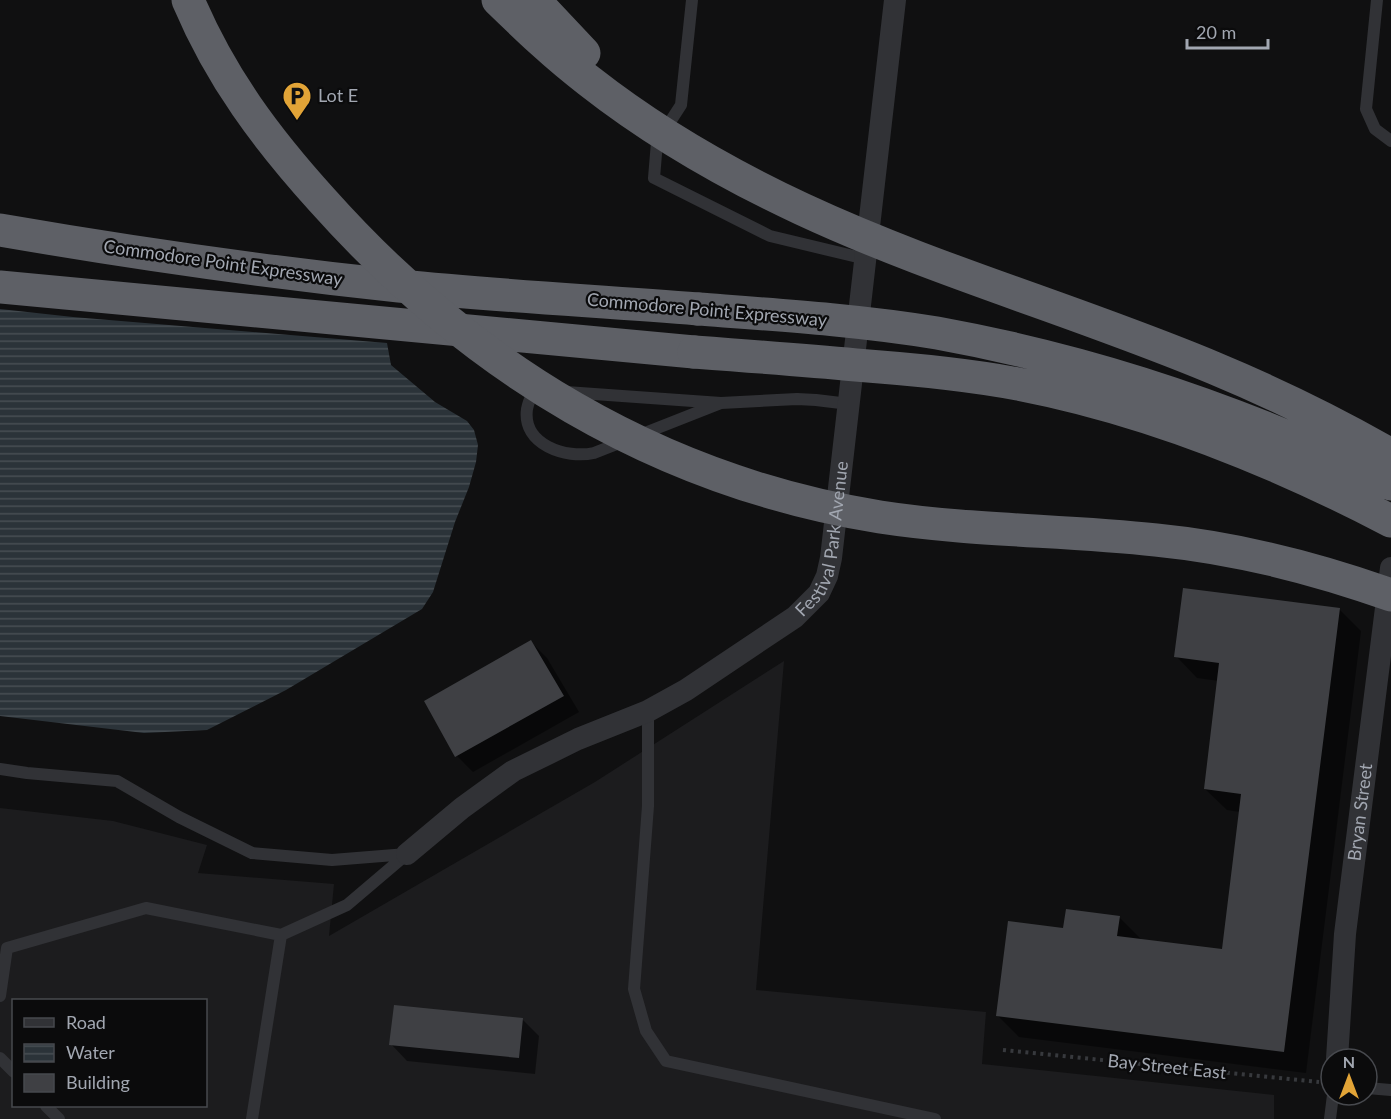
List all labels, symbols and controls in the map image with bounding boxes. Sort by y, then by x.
scale bar [1187,12,1268,50]
text: 20 m [1196,21,1236,43]
parking icon: Lot E [281,80,313,122]
place label: Lot E [318,84,358,106]
street label: Commodore Point Expressway [102,234,345,290]
street label: Commodore Point Expressway [586,288,829,331]
street label: Festival Park Avenue [790,460,852,620]
street label: Bryan Street [1342,761,1376,862]
legend [12,999,207,1107]
text: Road [66,1011,106,1033]
text: Water [66,1041,115,1063]
north arrow [1319,1047,1379,1107]
street label: Bay Street East [1107,1049,1228,1083]
text: N [1343,1052,1355,1071]
text: Building [66,1071,130,1093]

